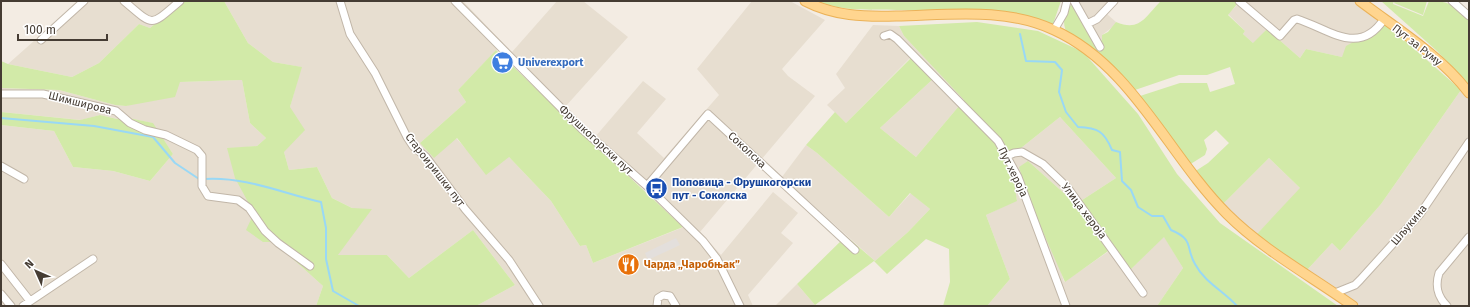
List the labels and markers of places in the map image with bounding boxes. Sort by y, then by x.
supermarket icon: Univerexport [490,49,516,75]
place label: Univerexport [518,56,584,69]
bus stop icon: Поповица - Фрушкогорски пут - Соколска [644,175,670,201]
place label: Поповица - Фрушкогорски пут - Соколска [672,176,811,202]
restaurant icon: Чарда „Чаробњак” [616,251,642,277]
place label: Чарда „Чаробњак” [644,258,740,271]

